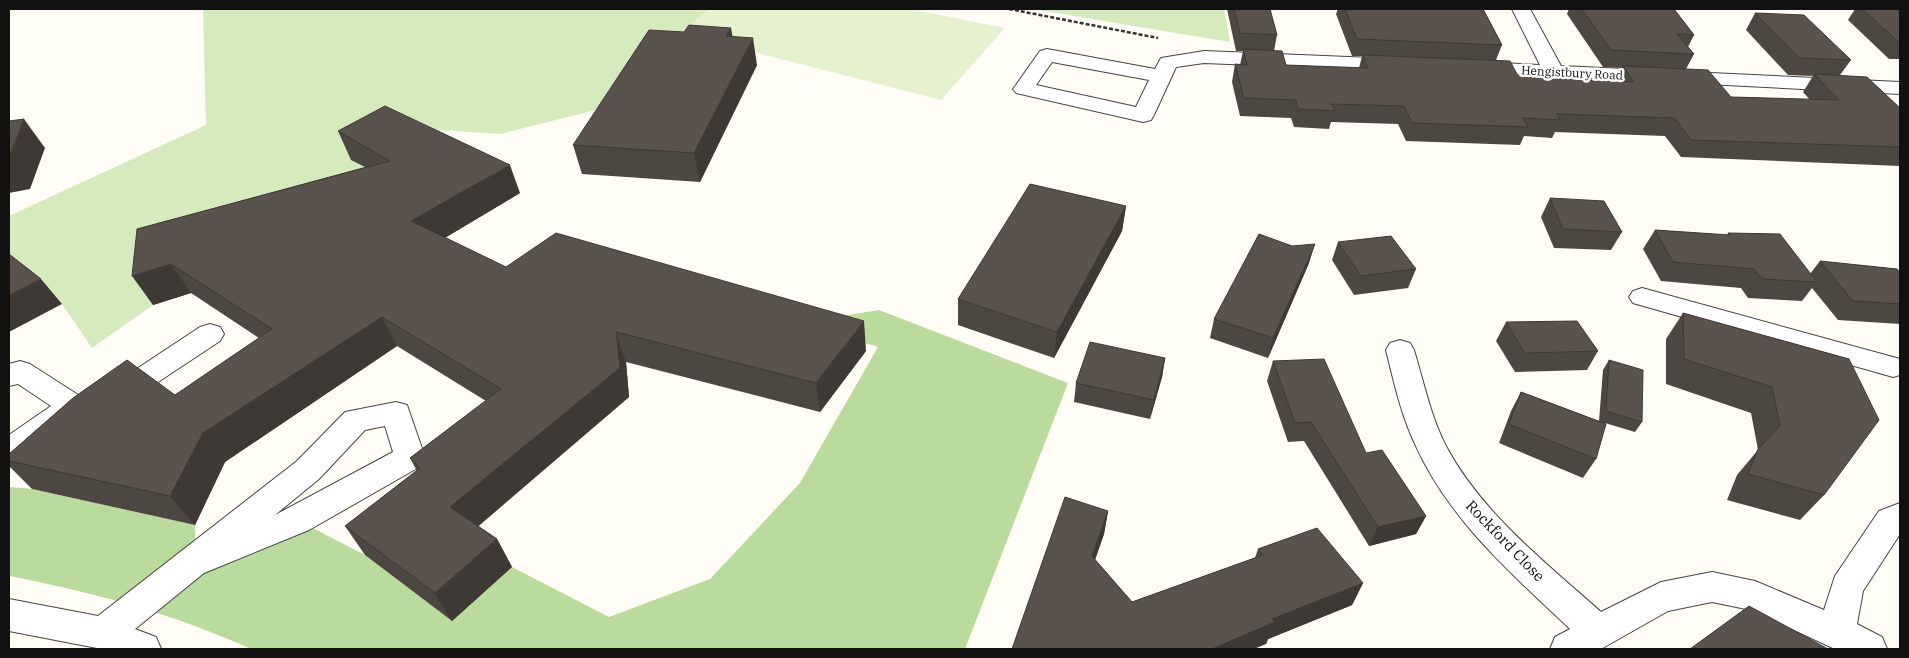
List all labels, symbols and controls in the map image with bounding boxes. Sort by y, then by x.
street label: Hengistbury Road [1521,62,1623,83]
street label: Rockford Close [1462,496,1549,585]

